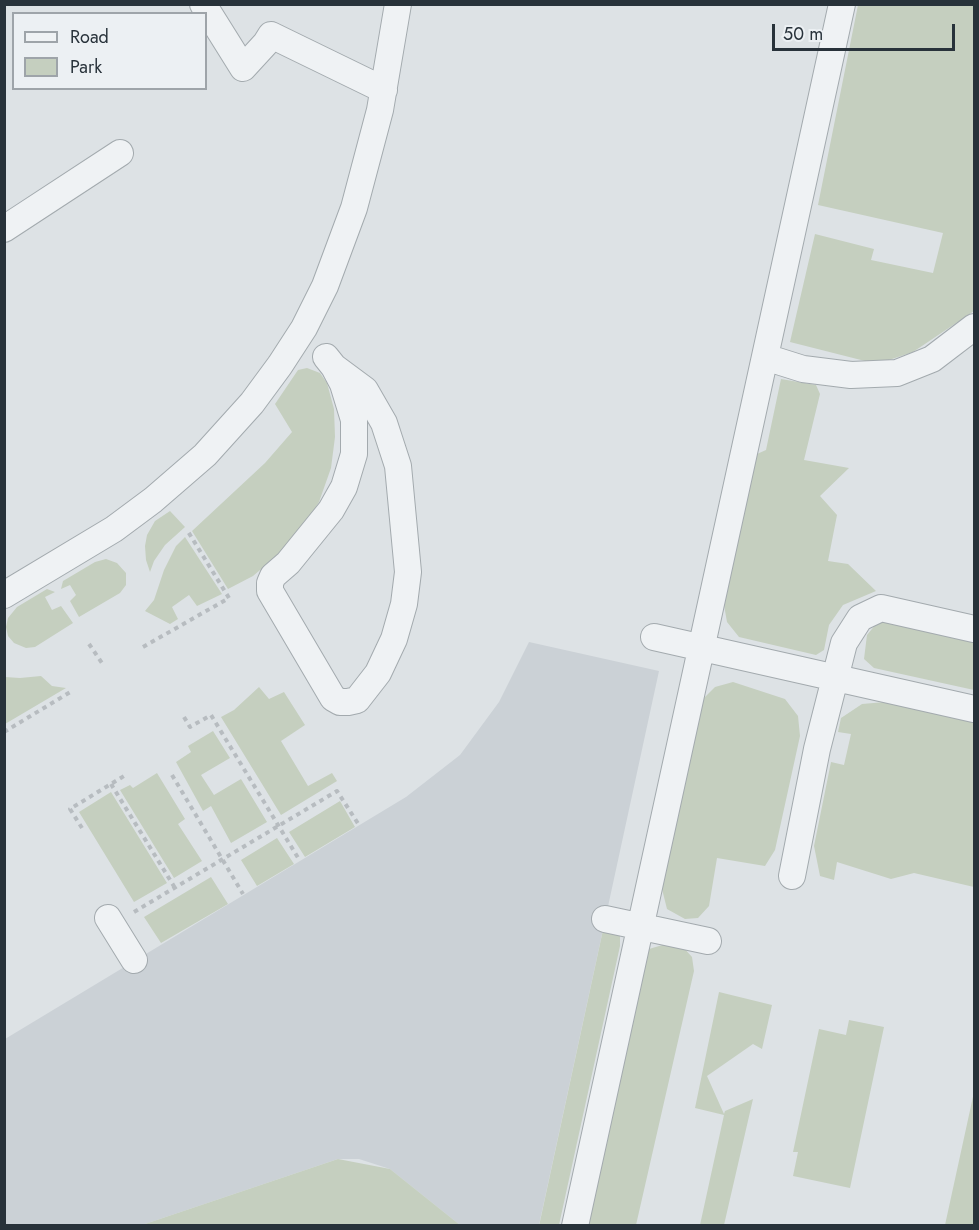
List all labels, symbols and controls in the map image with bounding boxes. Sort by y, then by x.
legend [12,12,207,90]
scale bar [775,12,958,50]
text: 50 m [783,21,823,47]
text: Road [70,24,109,50]
text: Park [70,54,102,80]

